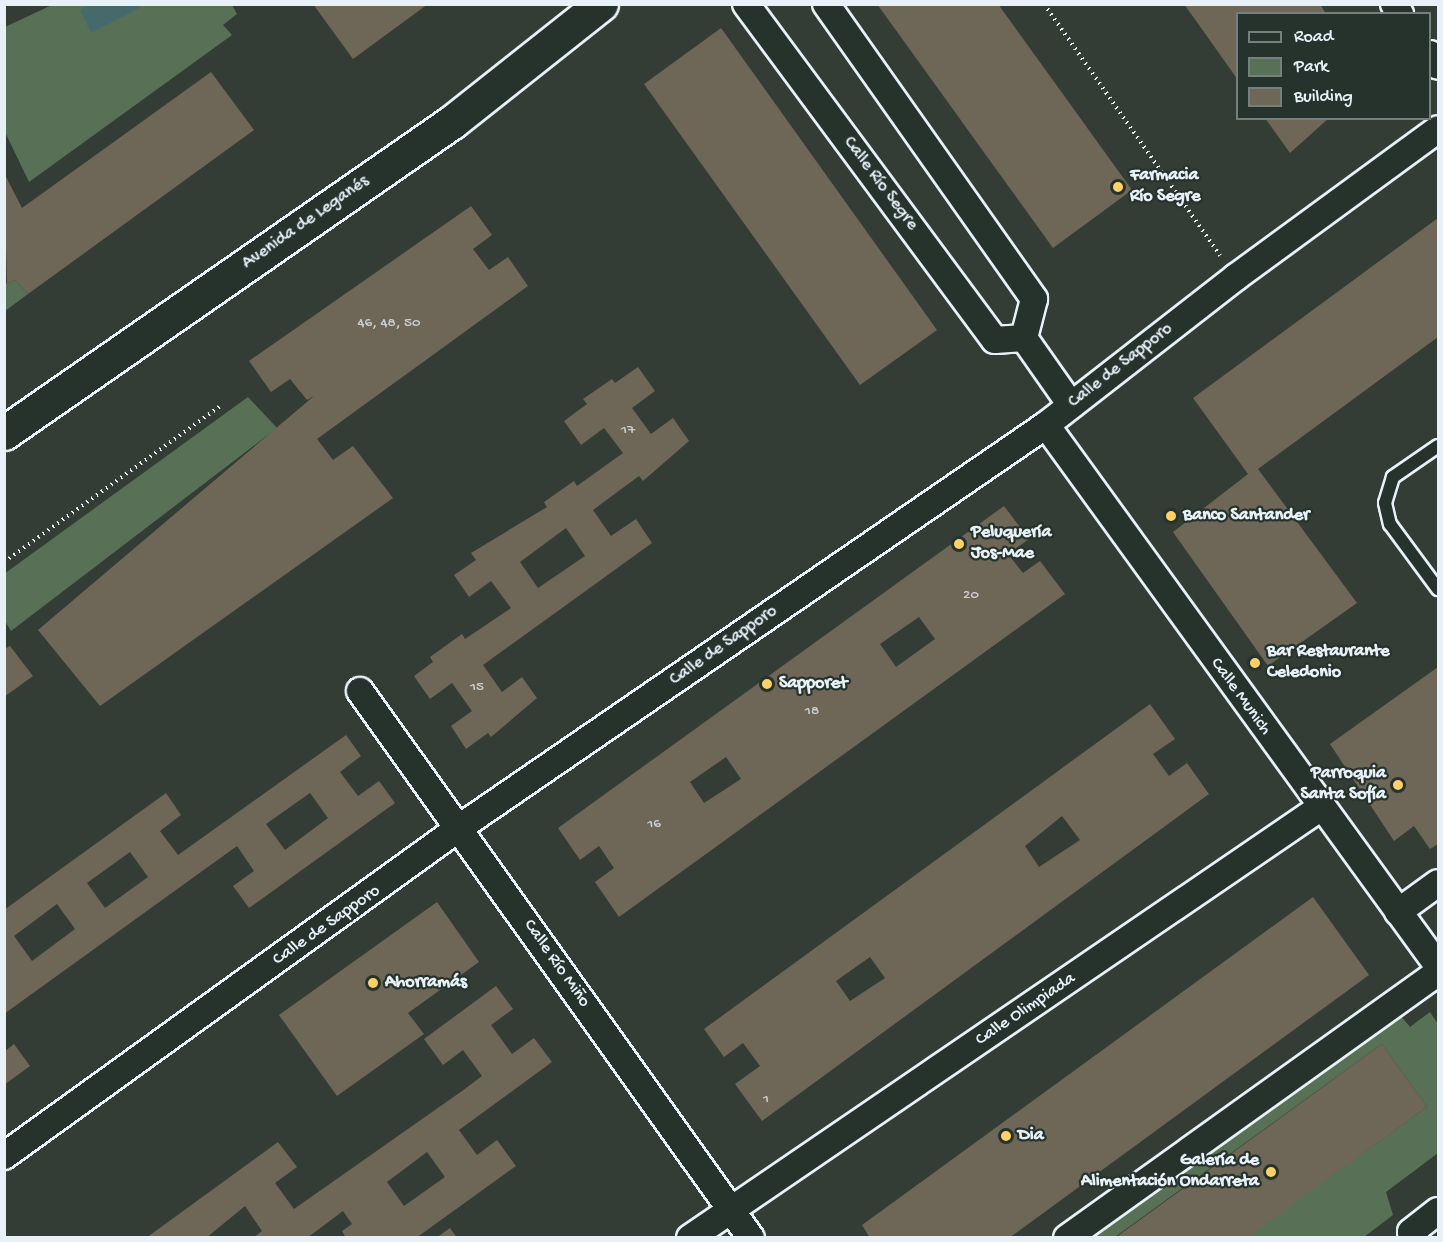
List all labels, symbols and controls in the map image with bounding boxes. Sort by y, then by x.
legend [1236,12,1431,120]
text: Road [1294,27,1333,48]
text: Park [1294,57,1328,78]
text: Building [1294,87,1353,108]
street label: Calle Río Segre [838,133,922,235]
place label: Farmacia Río Segre [1130,166,1200,208]
street label: Avenida de Leganés [238,171,374,275]
marker: Farmacia Río Segre [1111,180,1125,194]
house number: 46, 48, 50 [358,315,420,333]
street label: Calle de Sapporo [1065,319,1177,413]
house number: 17 [621,422,635,440]
place label: Banco Santander [1183,505,1309,527]
marker: Banco Santander [1164,509,1178,523]
place label: Peluquería Jos-Mae [971,523,1051,566]
marker: Peluquería Jos-Mae [952,537,966,551]
house number: 20 [963,587,979,605]
street label: Calle de Sapporo [666,601,782,691]
place label: Bar Restaurante Celedonio [1267,642,1390,684]
street label: Calle Munich [1205,654,1275,740]
marker: Bar Restaurante Celedonio [1248,656,1262,670]
place label: Sapporet [779,673,847,695]
marker: Sapporet [760,677,774,691]
house number: 15 [470,679,484,697]
house number: 18 [805,703,819,721]
place label: Parroquia Santa Sofía [1300,764,1386,806]
marker: Parroquia Santa Sofía [1391,778,1405,792]
house number: 16 [647,816,661,834]
street label: Calle de Sapporo [269,881,385,971]
street label: Calle Río Miño [518,916,594,1012]
street label: Calle Olimpiada [972,969,1080,1051]
place label: Ahorramás [385,972,467,994]
marker: Ahorramás [366,976,380,990]
house number: 1 [763,1091,769,1109]
place label: Dia [1018,1125,1044,1147]
marker: Dia [999,1129,1013,1143]
place label: Galería de Alimentación Ondarreta [1081,1151,1259,1194]
marker: Galería de Alimentación Ondarreta [1264,1165,1278,1179]

